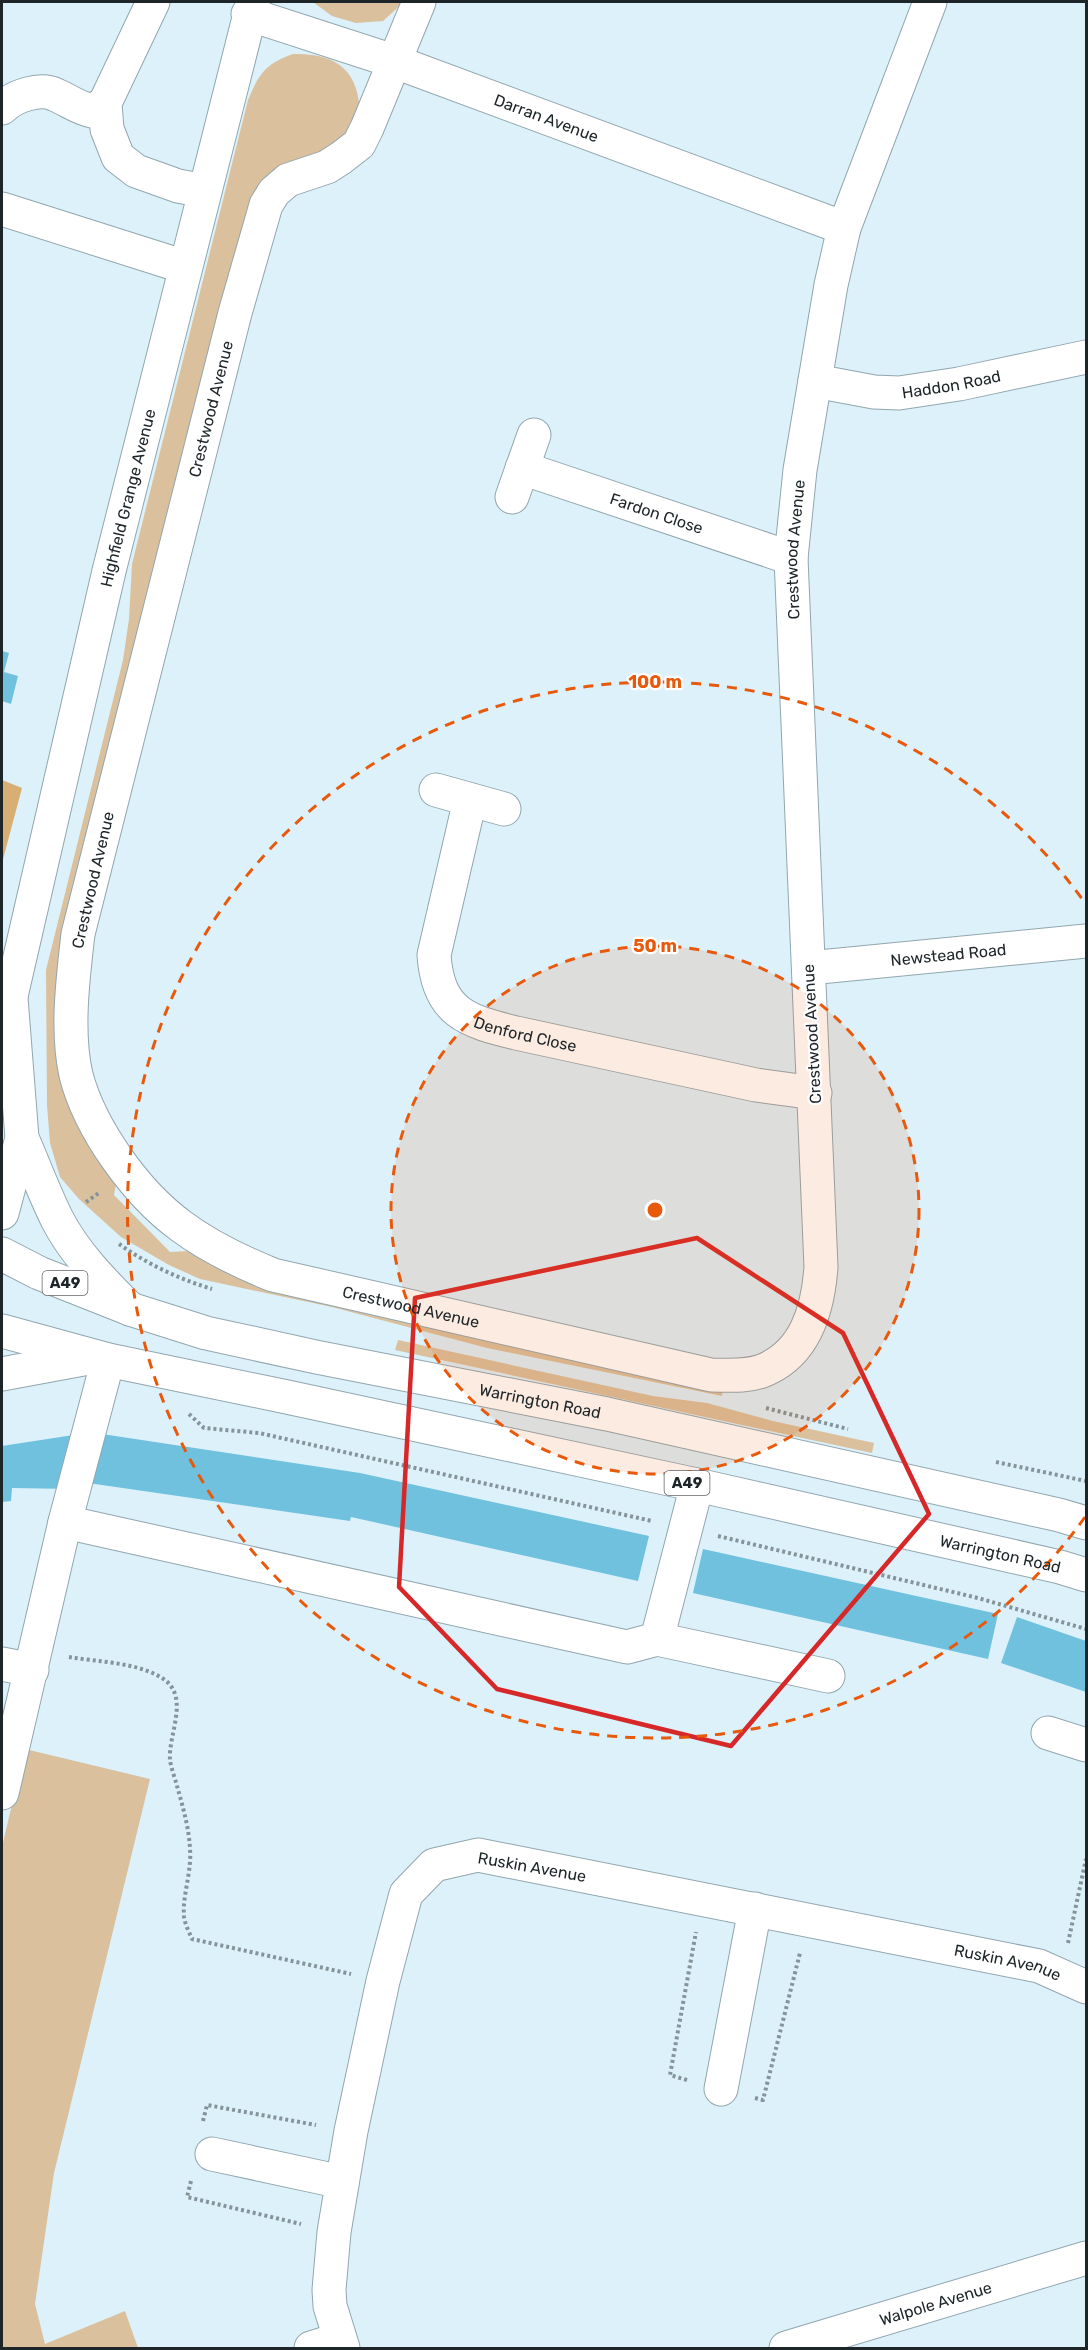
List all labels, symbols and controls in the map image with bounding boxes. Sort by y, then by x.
street label: Darran Avenue [491,90,601,146]
street label: Crestwood Avenue [185,339,237,479]
street label: Haddon Road [900,366,1002,402]
street label: Highfield Grange Avenue [96,407,159,589]
street label: Crestwood Avenue [781,479,808,620]
street label: Fardon Close [608,489,706,537]
text: 100 m [628,671,682,693]
street label: Crestwood Avenue [68,810,118,950]
text: 50 m [633,935,677,957]
street label: Newstead Road [890,939,1007,970]
street label: Crestwood Avenue [799,964,825,1104]
street label: Denford Close [471,1012,579,1055]
centre of rings [645,1200,665,1220]
road number: A49 [42,1271,88,1295]
street label: Crestwood Avenue [341,1282,481,1331]
street label: Warrington Road [477,1380,603,1422]
road number: A49 [664,1471,710,1495]
street label: Warrington Road [938,1531,1063,1576]
street label: Ruskin Avenue [476,1848,588,1886]
street label: Ruskin Avenue [953,1940,1064,1984]
street label: Walpole Avenue [877,2277,994,2329]

